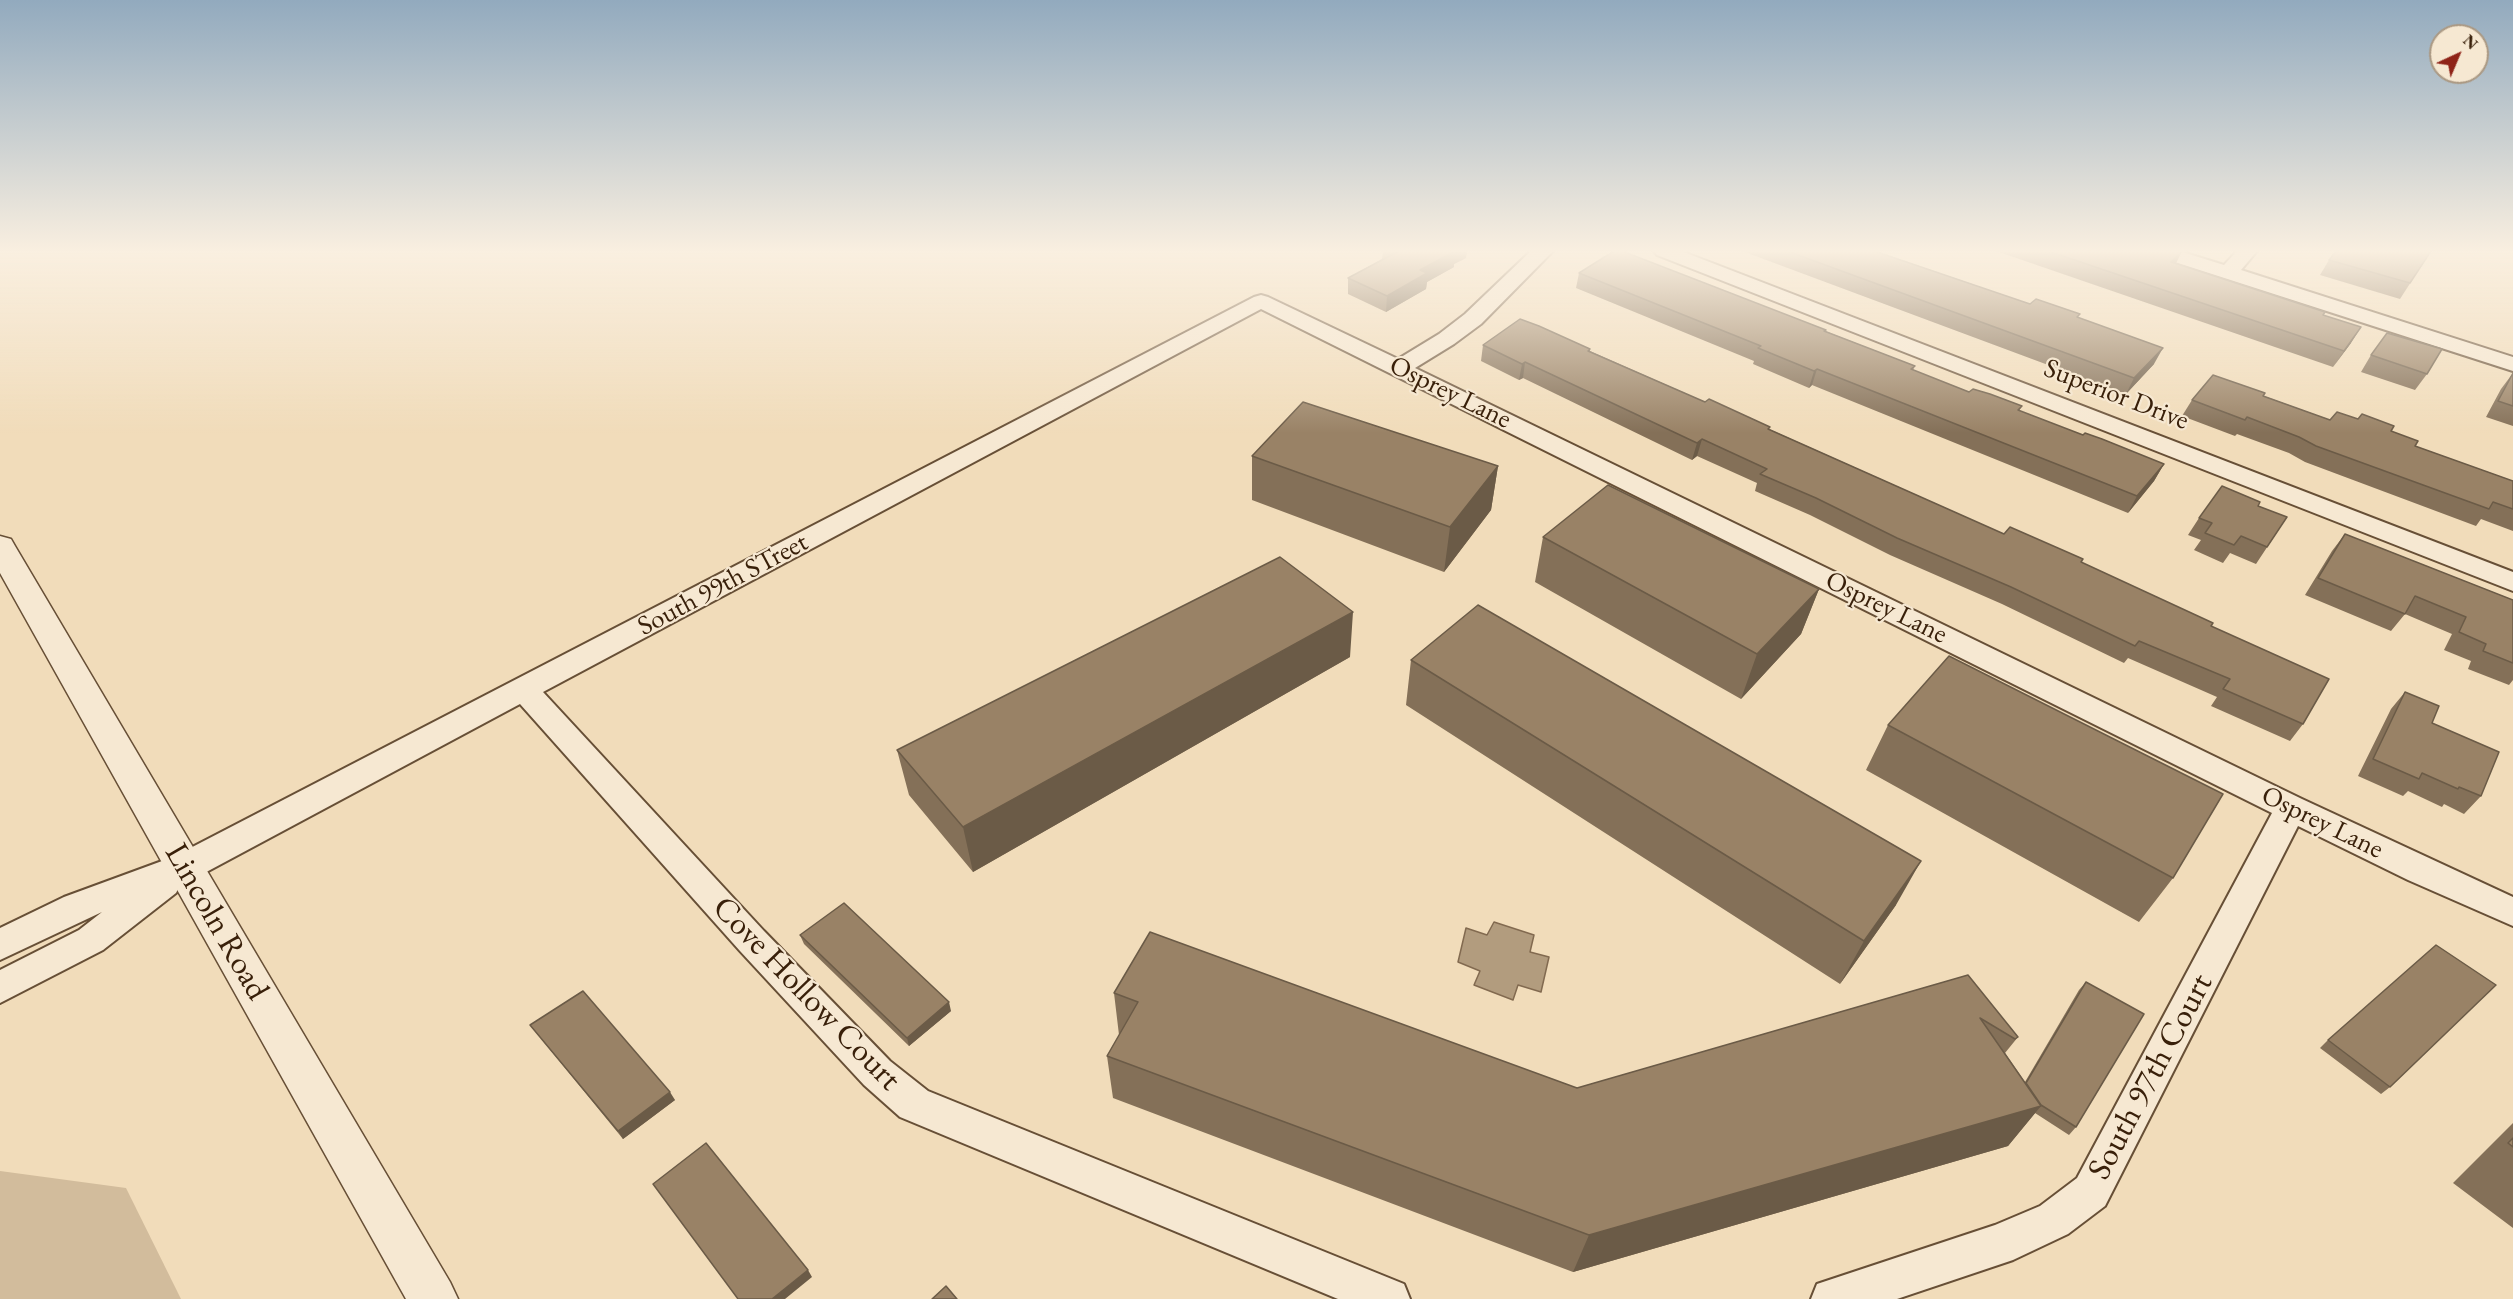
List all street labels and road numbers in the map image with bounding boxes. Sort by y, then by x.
street label: Osprey Lane [1384,350,1516,436]
street label: Superior Drive [2039,353,2193,437]
street label: South 99th STreet [632,527,814,643]
street label: Osprey Lane [1820,565,1952,651]
street label: Osprey Lane [2256,780,2388,866]
street label: Lincoln Road [155,837,277,1007]
street label: Cove Hollow Court [703,889,909,1099]
street label: South 97th Court [2080,967,2222,1187]

